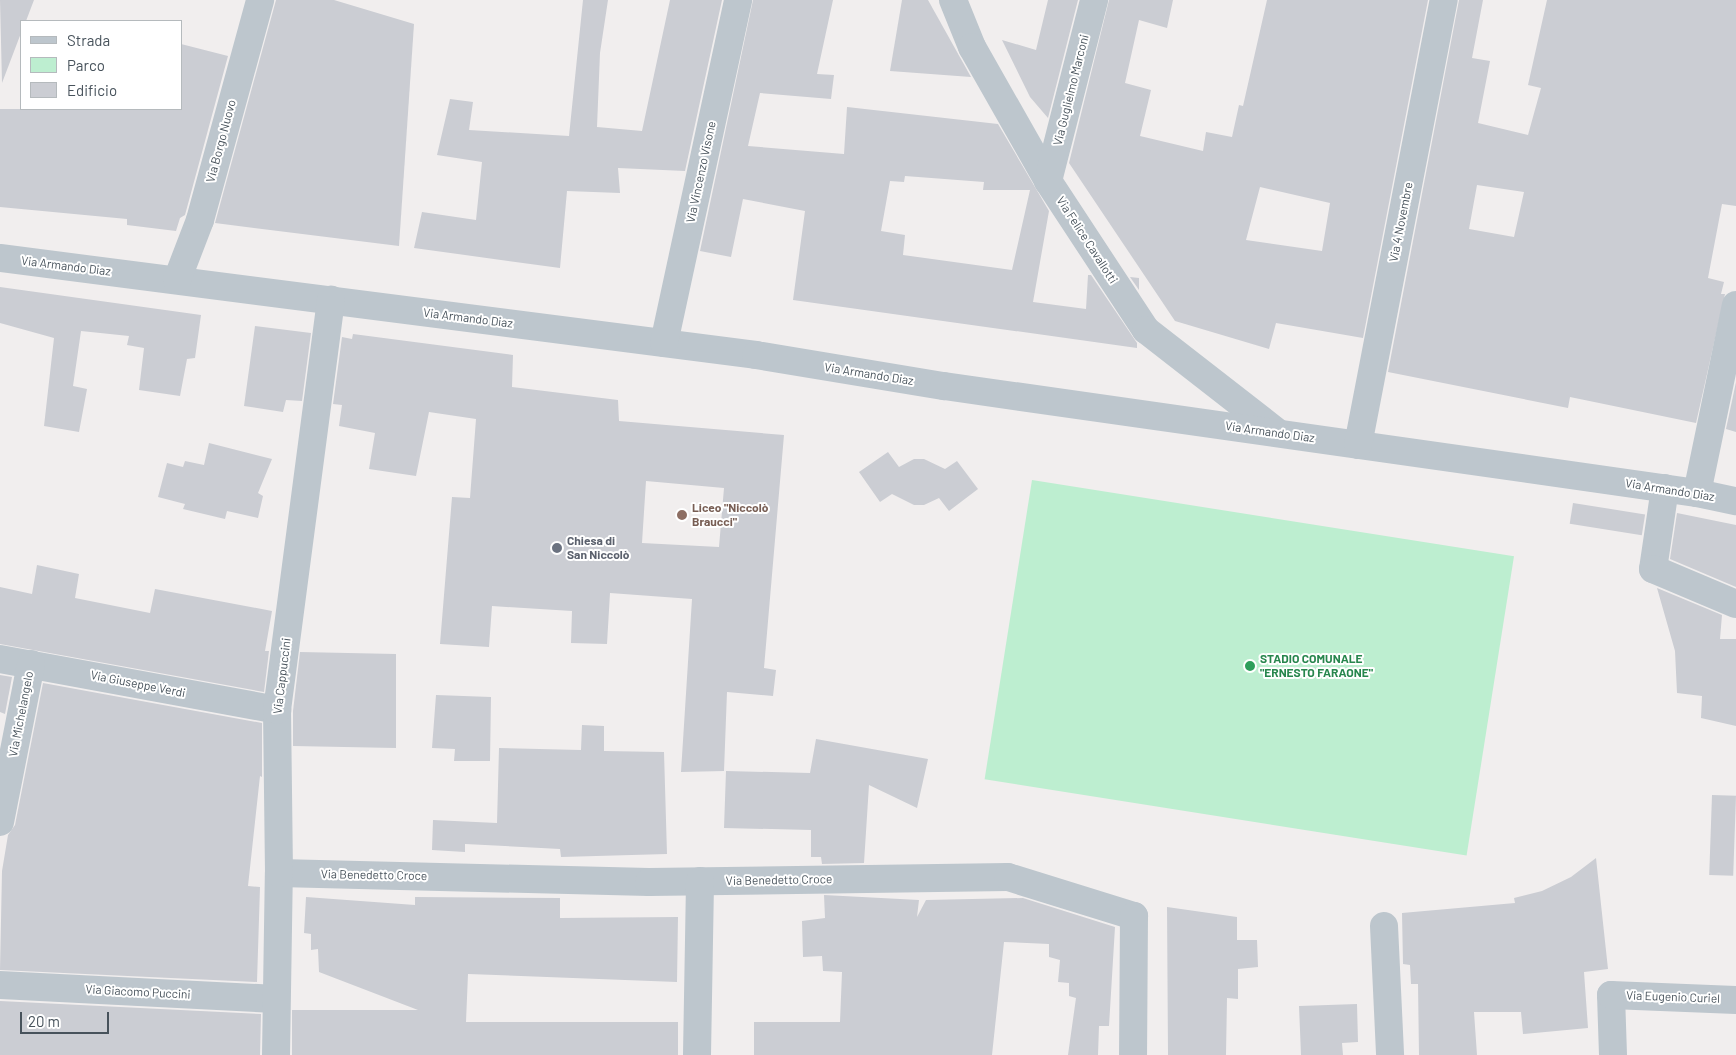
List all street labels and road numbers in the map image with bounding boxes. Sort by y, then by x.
street label: Via Guglielmo Marconi [1050,33,1092,147]
street label: Via Borgo Nuovo [203,98,239,184]
street label: Via Vincenzo Visone [683,120,719,224]
street label: Via 4 Novembre [1386,181,1416,263]
street label: Via Felice Cavallotti [1053,194,1121,286]
street label: Via Armando Diaz [20,253,112,279]
street label: Via Armando Diaz [422,305,514,331]
street label: Via Armando Diaz [823,360,915,388]
street label: Via Armando Diaz [1224,419,1316,445]
street label: Via Armando Diaz [1624,476,1716,504]
street label: Via Cappuccini [270,637,294,715]
street label: Via Giuseppe Verdi [89,668,187,700]
street label: Via Michelangelo [6,670,36,758]
street label: Via Benedetto Croce [321,867,427,883]
street label: Via Benedetto Croce [726,872,832,888]
street label: Via Giacomo Puccini [85,982,191,1002]
street label: Via Eugenio Curiel [1626,988,1720,1006]

